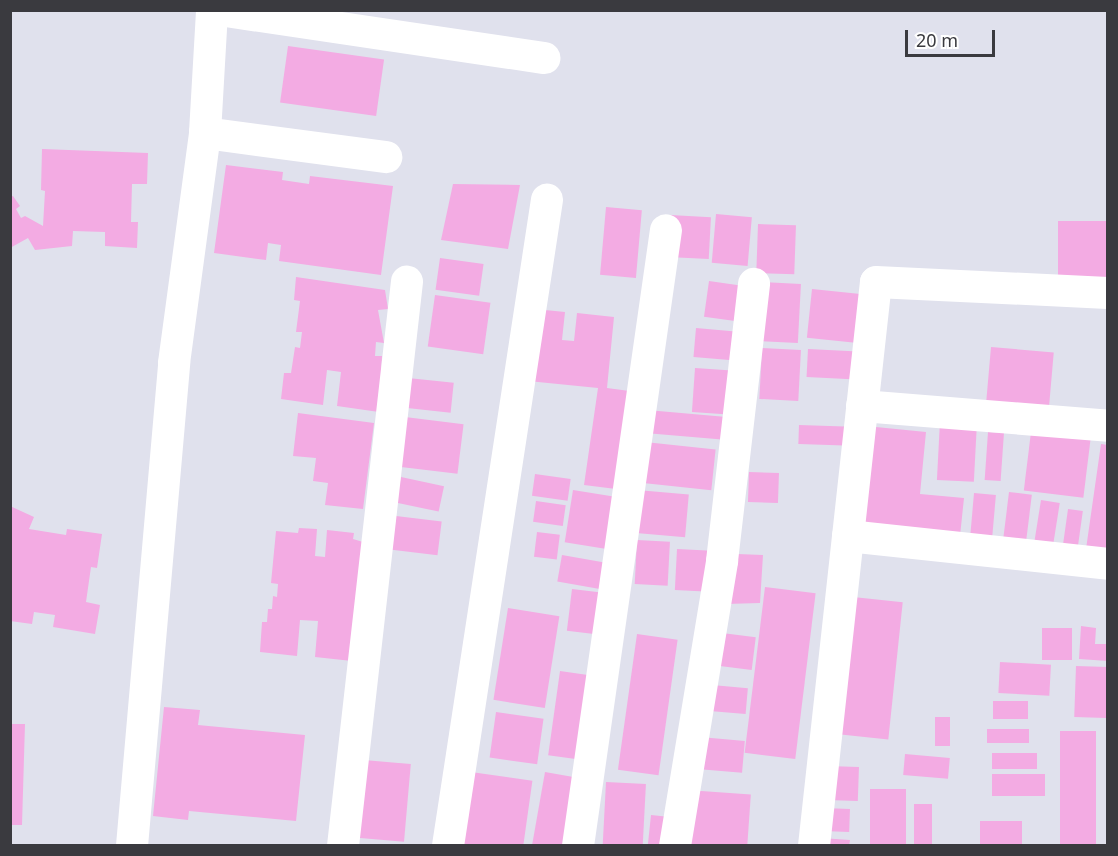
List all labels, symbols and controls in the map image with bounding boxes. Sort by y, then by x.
scale bar [908,18,998,56]
text: 20 m [916,28,958,52]

